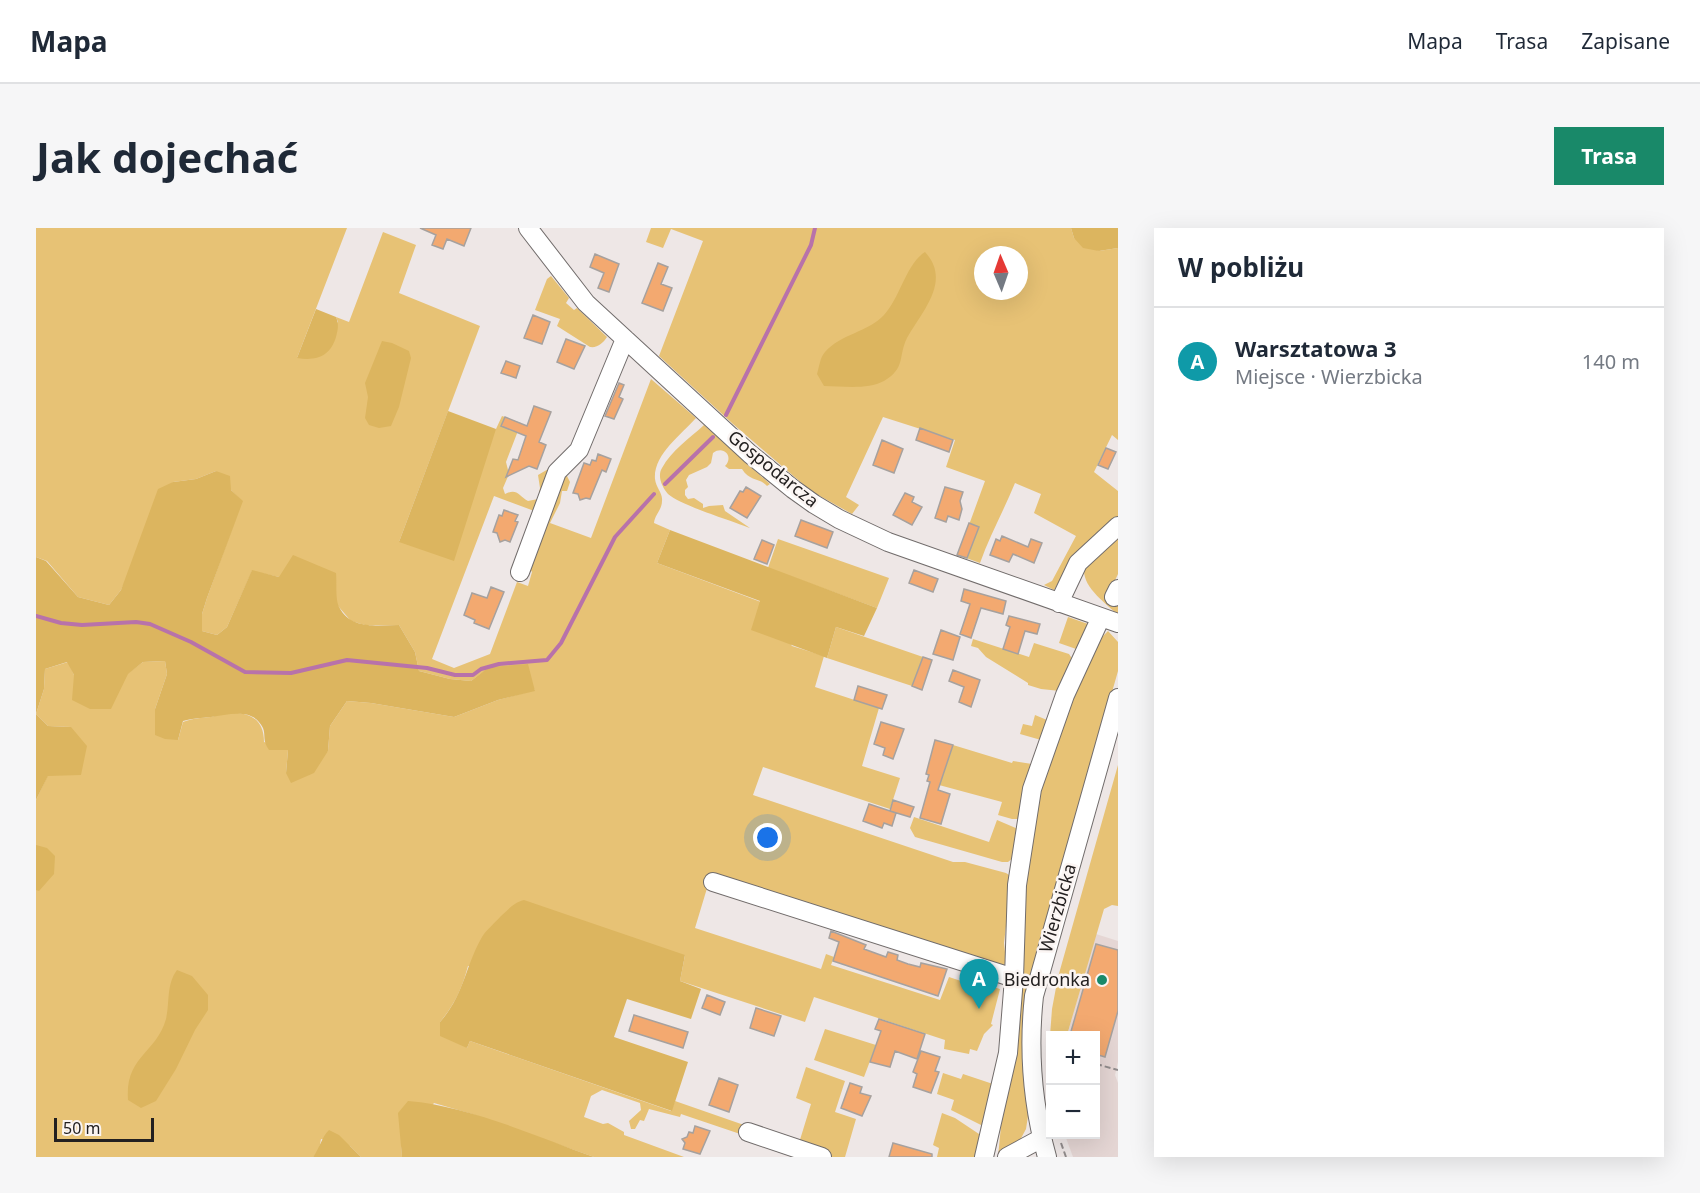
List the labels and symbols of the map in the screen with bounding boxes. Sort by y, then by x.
north arrow [974,246,1028,300]
street label: Gospodarcza [723,424,824,512]
your location [753,823,782,852]
street label: Wierzbicka [1033,860,1081,955]
pin: A [960,960,998,1009]
place label: Biedronka [1004,967,1090,991]
marker: Biedronka [1095,973,1109,987]
scale bar [54,1115,154,1142]

